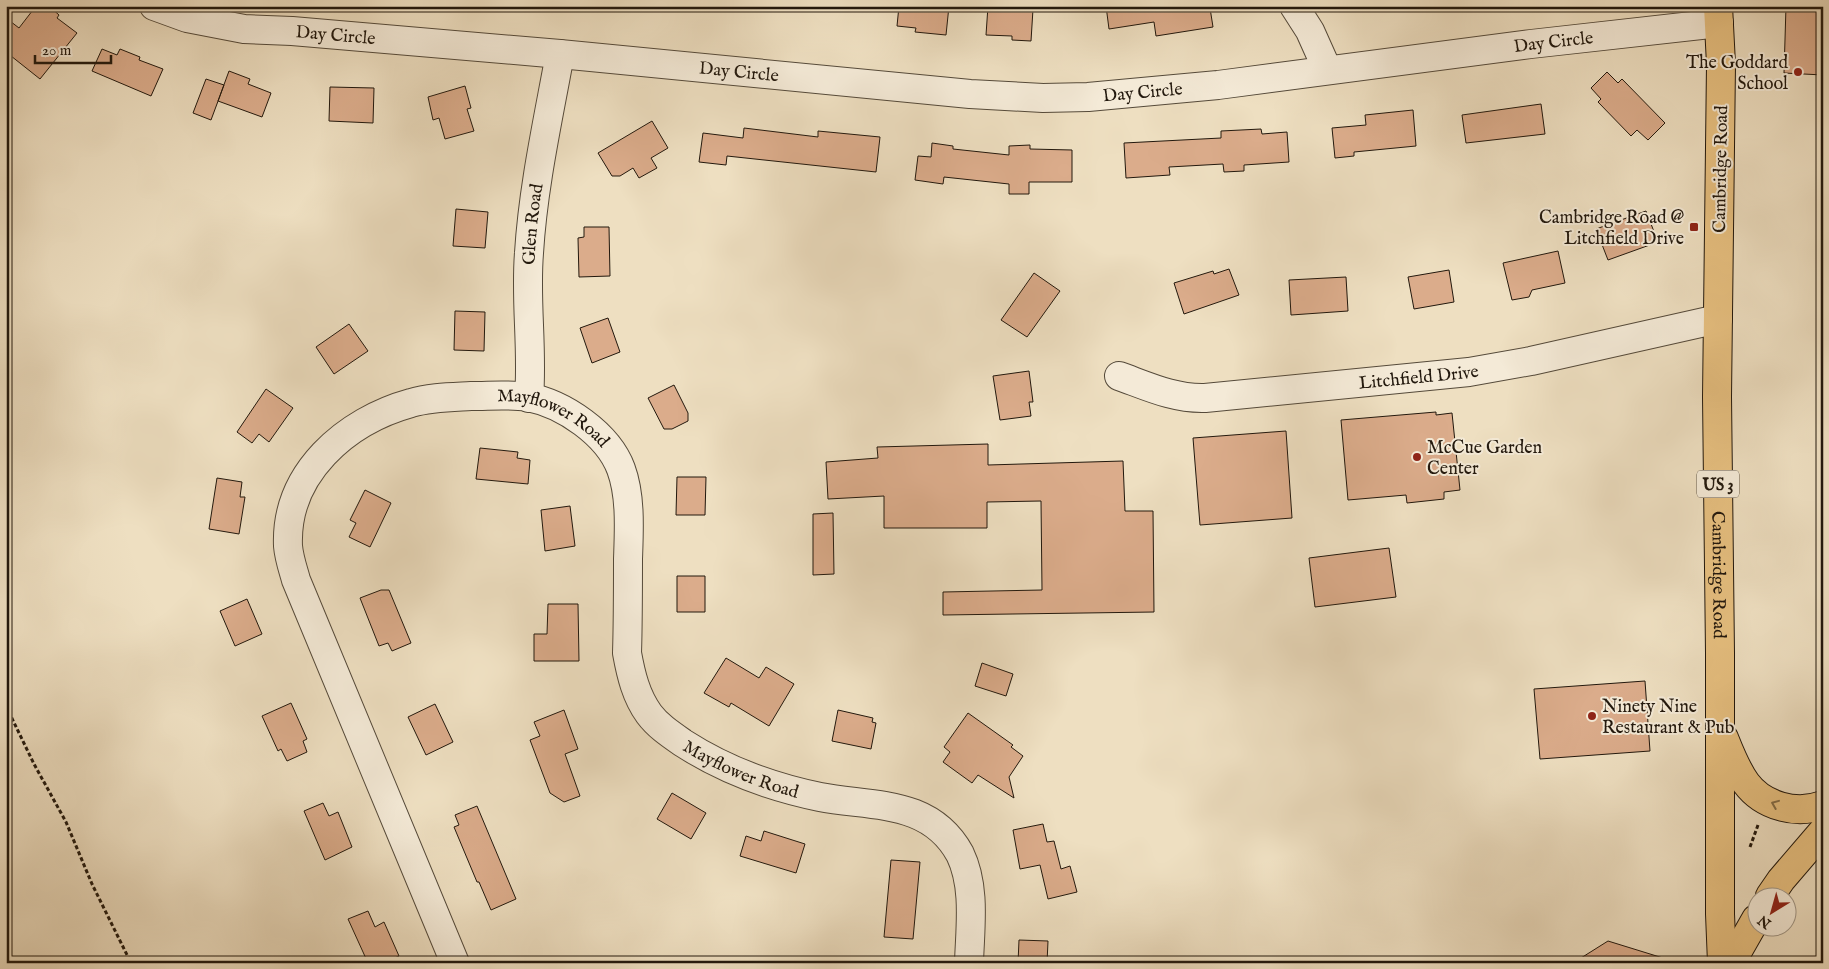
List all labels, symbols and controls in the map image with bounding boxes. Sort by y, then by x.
street label: Day Circle [295,21,376,51]
street label: Day Circle [1512,27,1595,59]
scale bar [35,32,111,64]
text: 20 m [42,41,72,60]
place label: The Goddard School [1686,52,1788,96]
street label: Day Circle [698,58,780,88]
marker: The Goddard School [1792,66,1804,78]
street label: Day Circle [1102,78,1184,109]
street label: Cambridge Road [1709,105,1734,233]
street label: Glen Road [518,182,550,266]
place label: Cambridge Road @ Litchfield Drive [1539,207,1684,251]
marker: Cambridge Road @ Litchfield Drive [1688,221,1700,233]
street label: Litchfield Drive [1358,361,1481,396]
street label: Mayflower Road [497,385,614,453]
place label: McCue Garden Center [1427,437,1542,481]
marker: McCue Garden Center [1411,451,1423,463]
road number: US 3 [1697,470,1739,498]
street label: Cambridge Road [1705,511,1730,639]
place label: Ninety Nine Restaurant & Pub [1602,696,1735,740]
marker: Ninety Nine Restaurant & Pub [1586,710,1598,722]
street label: Mayflower Road [678,736,801,805]
one-way arrow [1771,800,1780,810]
north arrow [1746,886,1796,936]
text: N [1755,911,1776,933]

